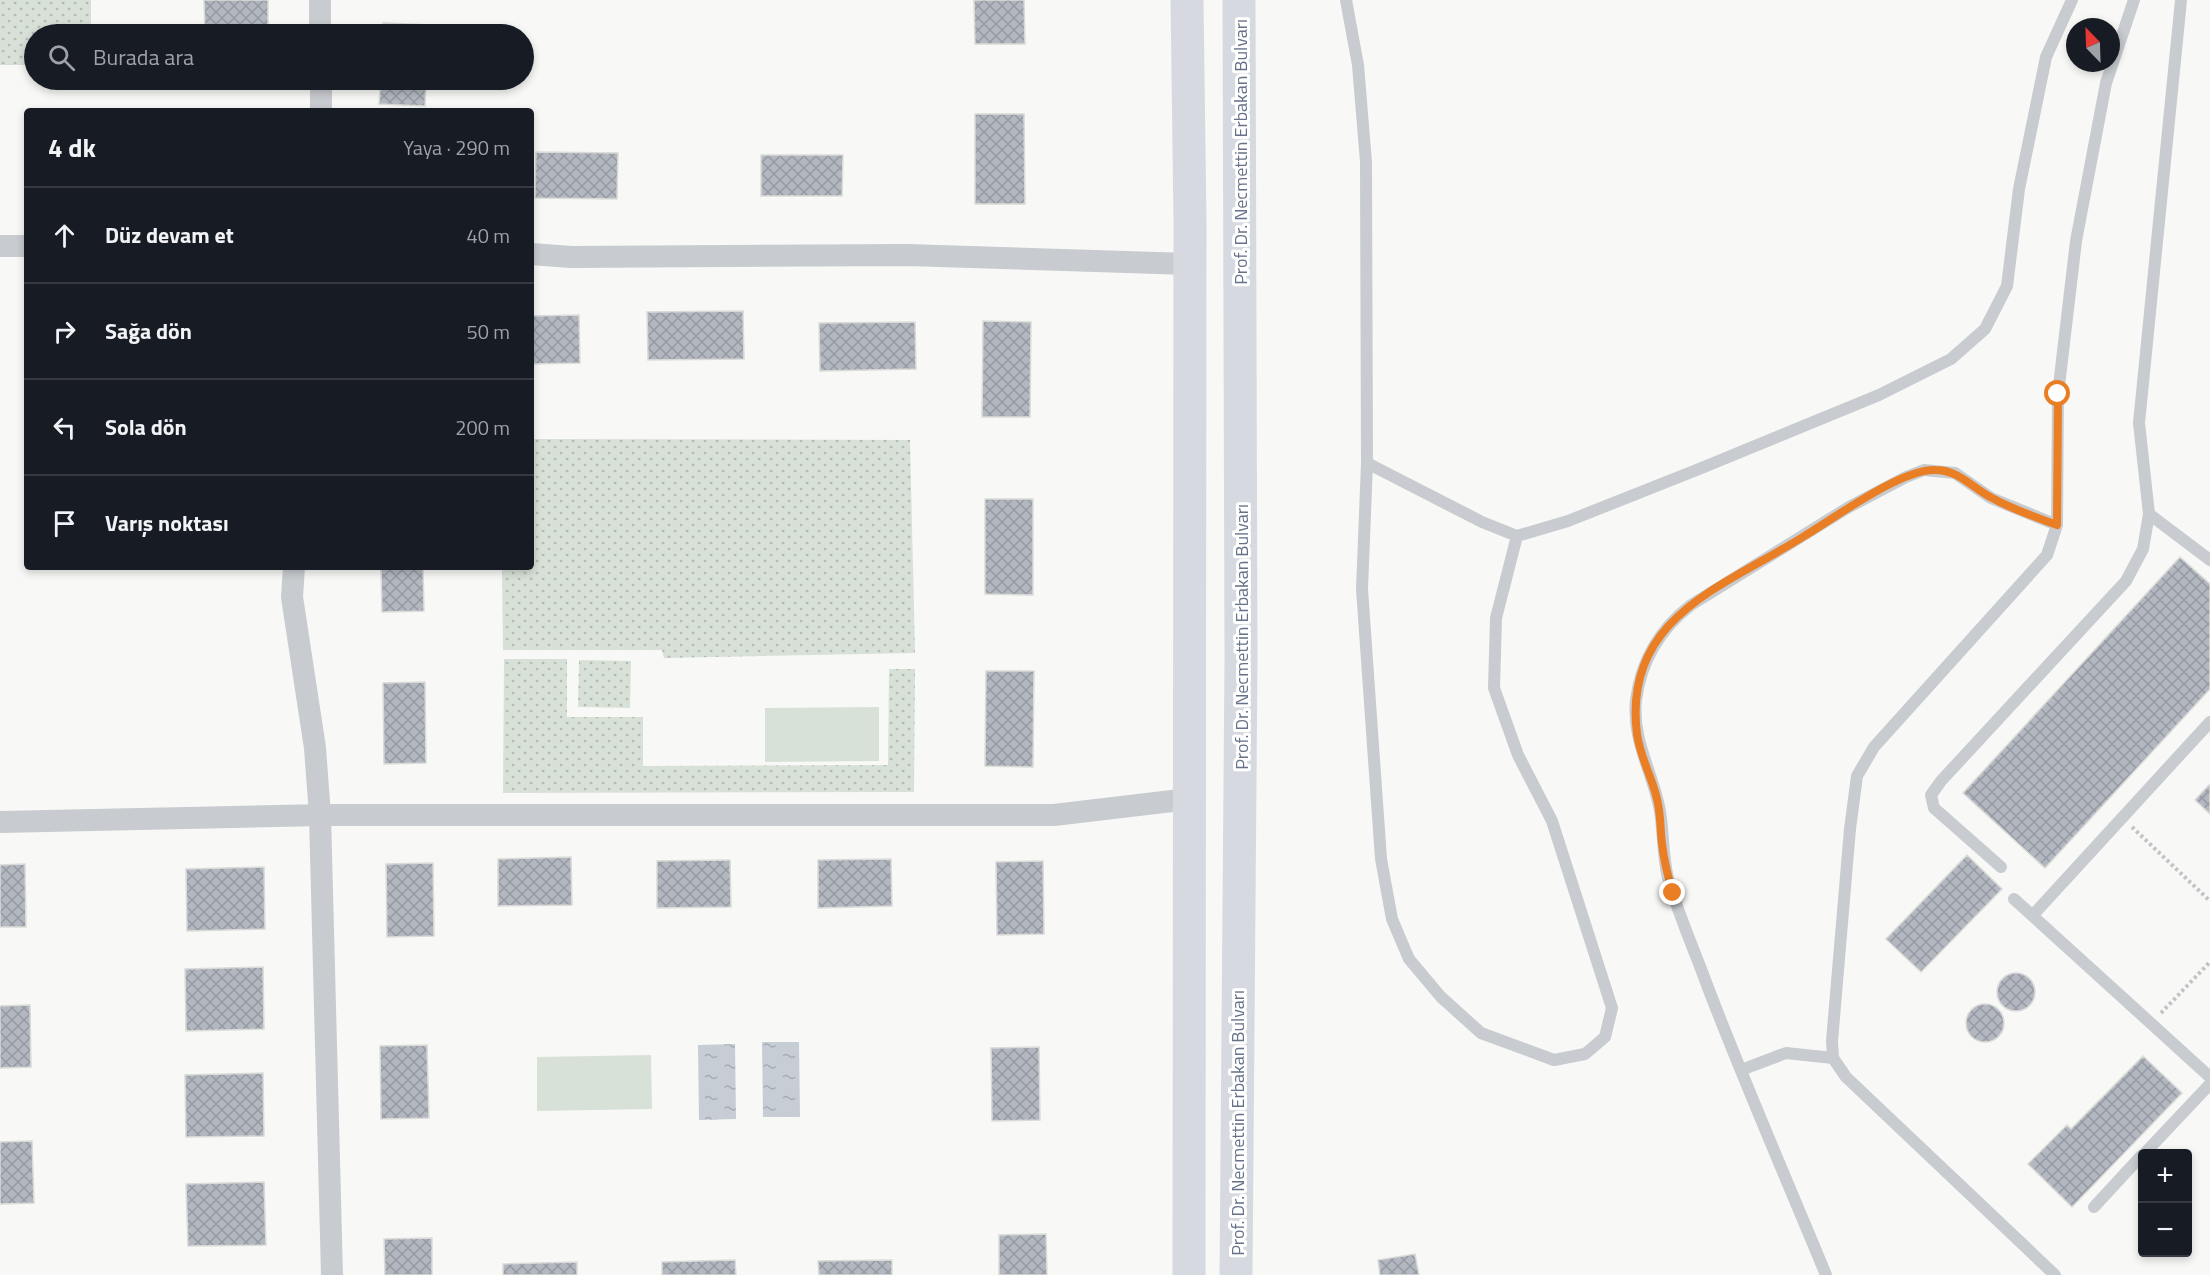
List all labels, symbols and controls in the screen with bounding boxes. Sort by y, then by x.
north arrow [2066,18,2120,72]
street label: Prof. Dr. Necmettin Erbakan Bulvarı [1227,19,1254,285]
search box [24,24,534,90]
text: Burada ara [93,40,194,74]
icon: search [45,41,78,74]
text: 4 dk [48,128,96,167]
text: Yaya · 290 m [403,132,510,163]
text: Düz devam et [105,218,234,252]
icon: ahead [48,219,81,252]
text: 40 m [466,220,510,251]
text: Sağa dön [105,314,192,348]
icon: right [48,315,81,348]
text: 50 m [466,316,510,347]
route start [2044,380,2070,406]
text: Sola dön [105,410,187,444]
icon: left [48,411,81,444]
text: 200 m [455,412,510,443]
street label: Prof. Dr. Necmettin Erbakan Bulvarı [1228,504,1255,770]
text: Varış noktası [105,506,229,540]
icon: arrive [48,507,81,540]
route end [1659,879,1685,905]
street label: Prof. Dr. Necmettin Erbakan Bulvarı [1224,990,1251,1256]
map controls [2138,1149,2192,1257]
button: + [2138,1149,2192,1203]
button: − [2138,1203,2192,1257]

